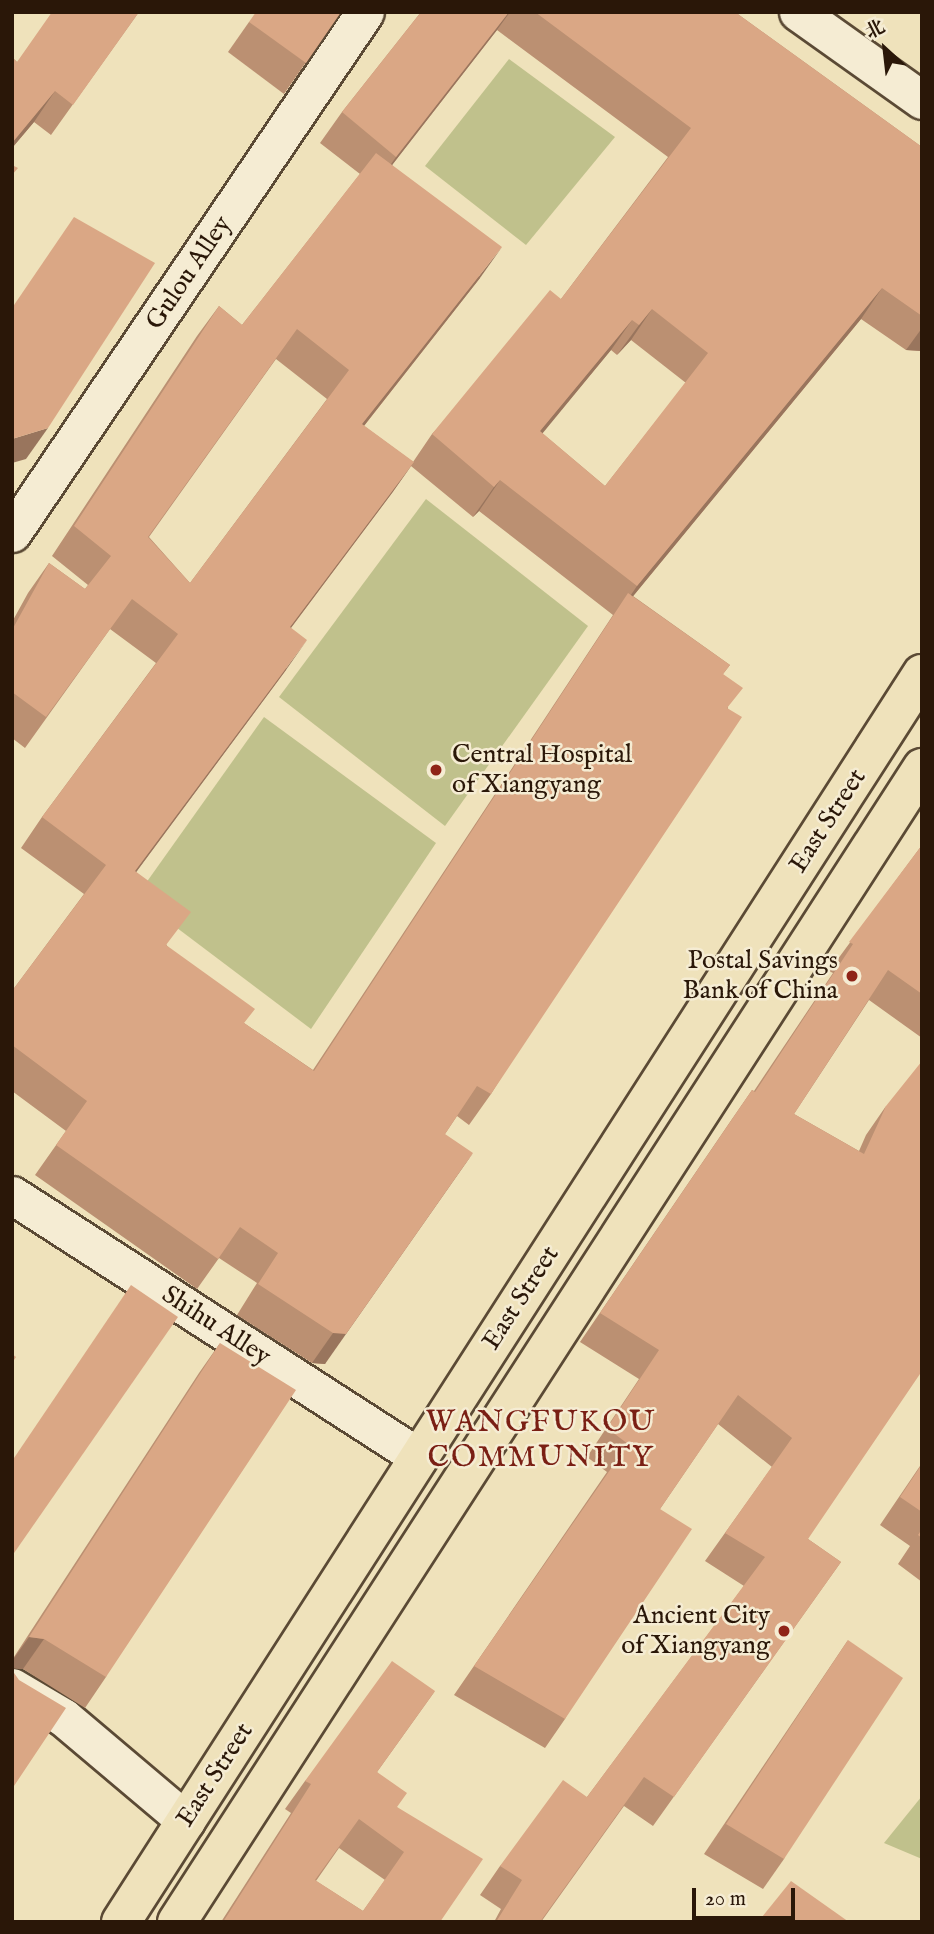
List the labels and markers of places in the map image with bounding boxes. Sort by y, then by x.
place label: Central Hospital of Xiangyang [452,739,632,800]
marker: Central Hospital of Xiangyang [426,760,446,780]
place label: Postal Savings Bank of China [683,945,838,1006]
marker: Postal Savings Bank of China [844,968,860,984]
place label: Ancient City of Xiangyang [621,1600,770,1662]
marker: Ancient City of Xiangyang [776,1623,792,1639]

